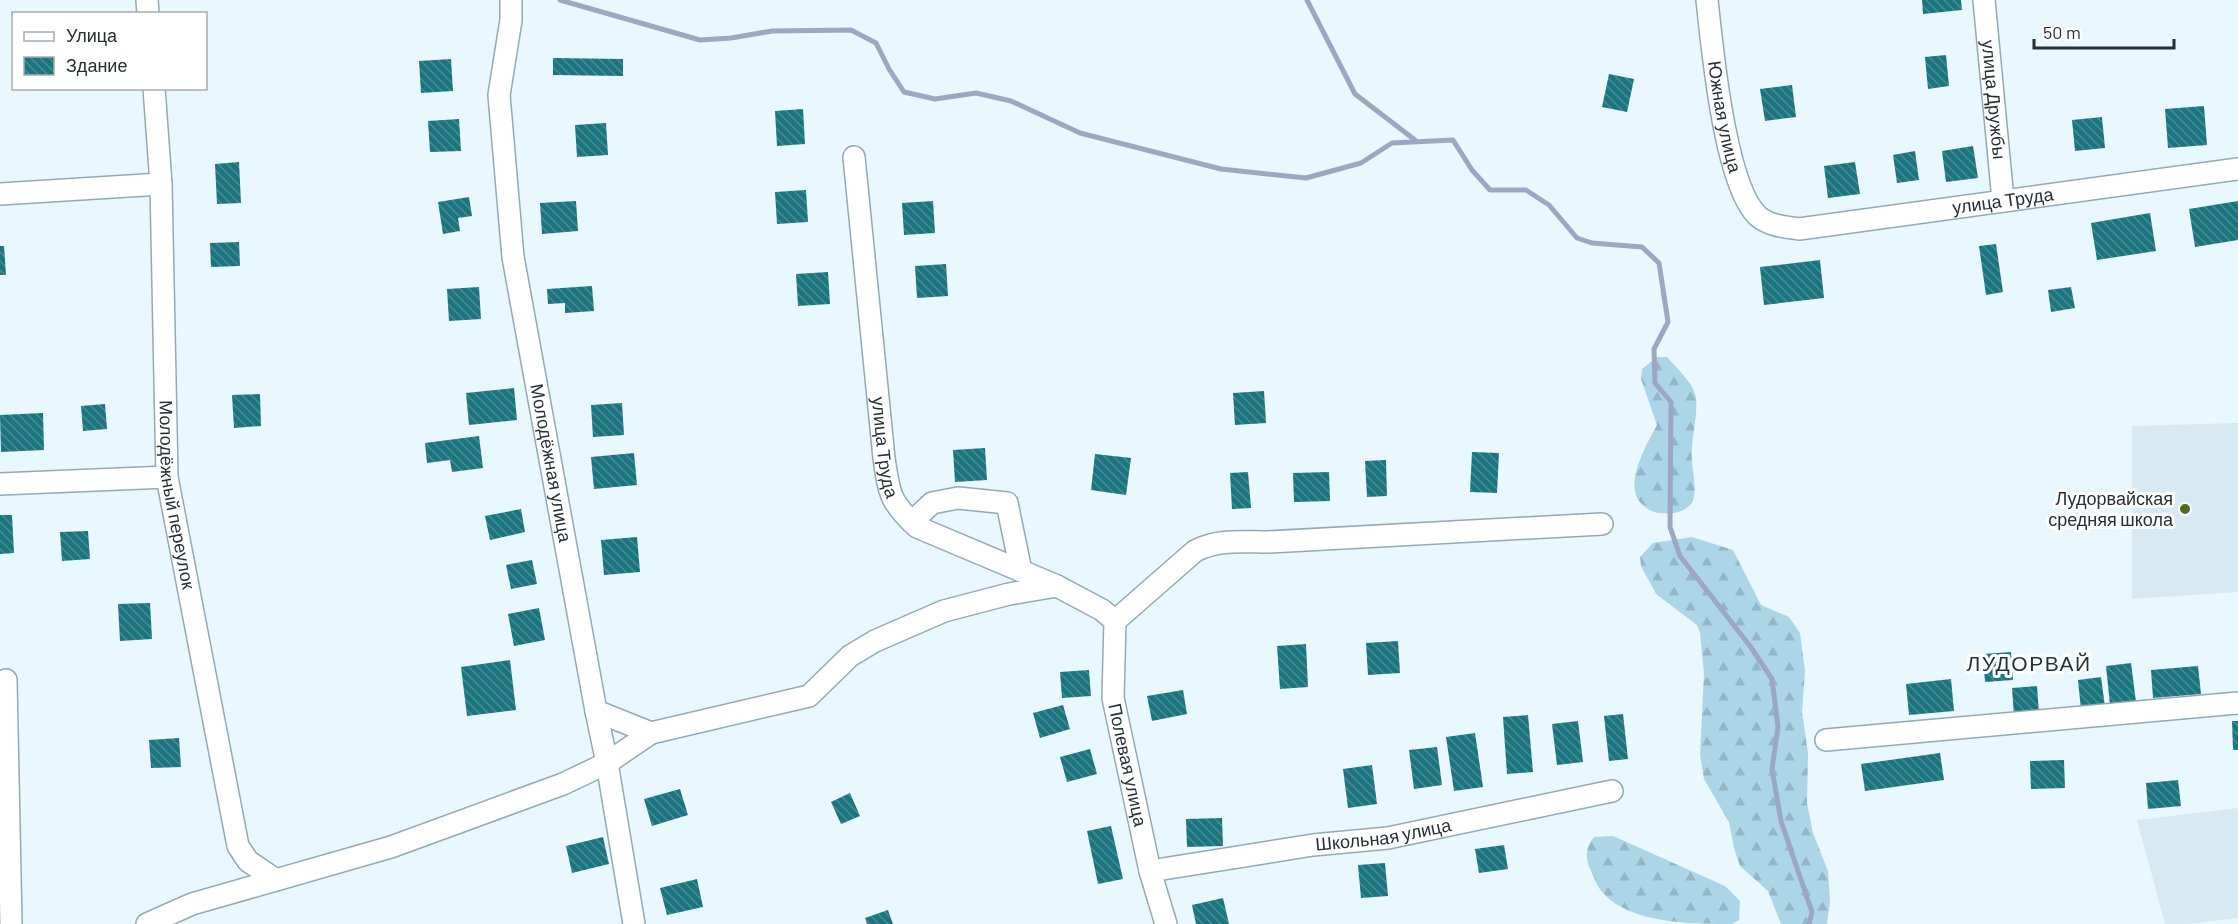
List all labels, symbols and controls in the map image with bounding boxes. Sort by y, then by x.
legend [12,12,207,90]
scale bar [2034,12,2174,50]
text: 50 m [2043,21,2081,43]
text: Улица [66,24,118,46]
street label: улица Дружбы [1978,39,2011,160]
text: Здание [66,54,127,76]
street label: Южная улица [1704,59,1747,176]
street label: улица Труда [1951,182,2056,218]
street label: Молодёжная улица [526,382,577,545]
street label: улица Труда [868,396,904,502]
street label: Молодёжный переулок [155,400,200,591]
place label: Лудорвайская средняя школа [2048,487,2174,530]
marker: Лудорвайская средняя школа [2178,502,2192,516]
district label: ЛУДОРВАЙ [1966,650,2092,675]
street label: Полевая улица [1104,701,1152,829]
street label: Школьная улица [1314,813,1454,855]

